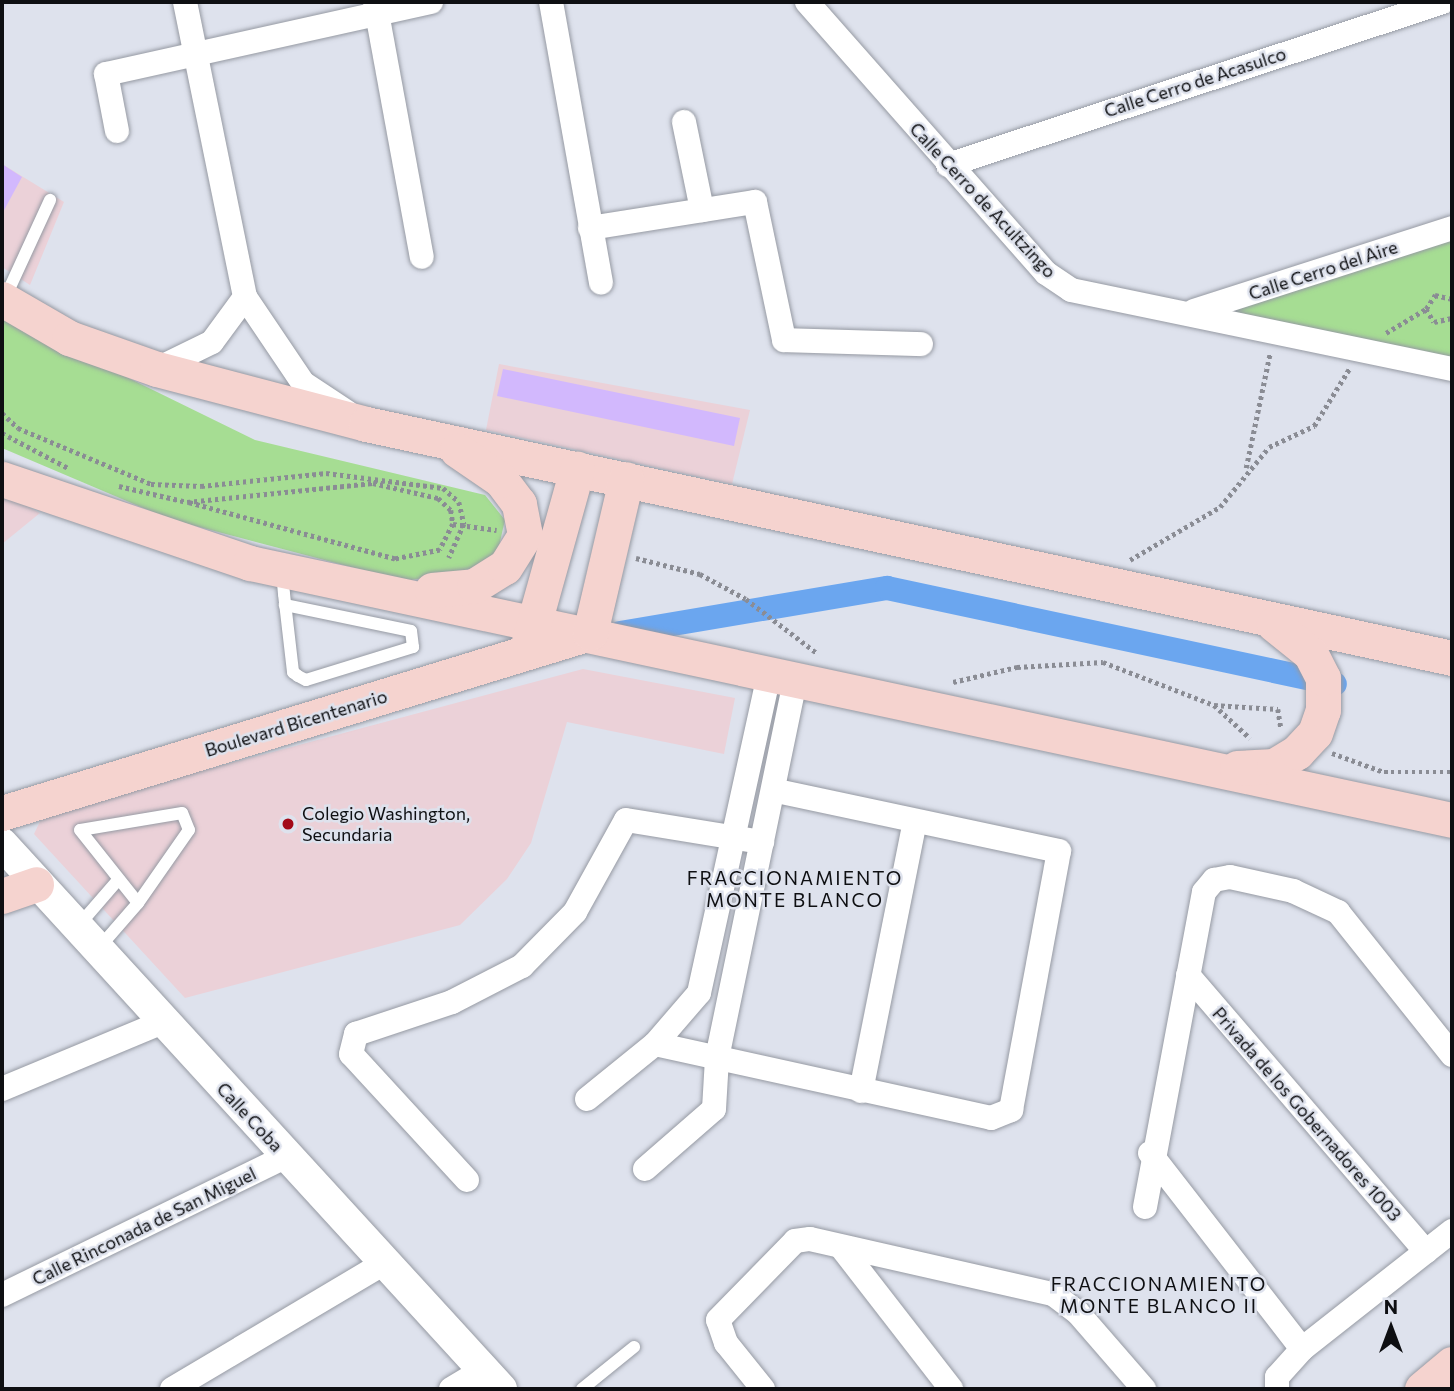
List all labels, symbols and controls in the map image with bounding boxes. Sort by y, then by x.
street label: Calle Cerro de Acasulco [1101,42,1289,122]
street label: Calle Cerro de Acultzingo [905,118,1061,282]
street label: Calle Cerro del Aire [1246,236,1400,304]
street label: Boulevard Bicentenario [202,685,390,761]
place label: Colegio Washington, Secundaria [302,803,470,846]
marker: Colegio Washington, Secundaria [280,816,296,832]
district label: FRACCIONAMIENTO MONTE BLANCO [689,867,901,911]
street label: Privada de los Gobernadores 1003 [1208,1003,1406,1225]
street label: Calle Coba [212,1078,288,1156]
street label: Calle Rinconada de San Miguel [29,1162,259,1290]
district label: FRACCIONAMIENTO MONTE BLANCO II [1053,1273,1265,1317]
north arrow [1356,1293,1426,1363]
text: N [1384,1295,1398,1318]

